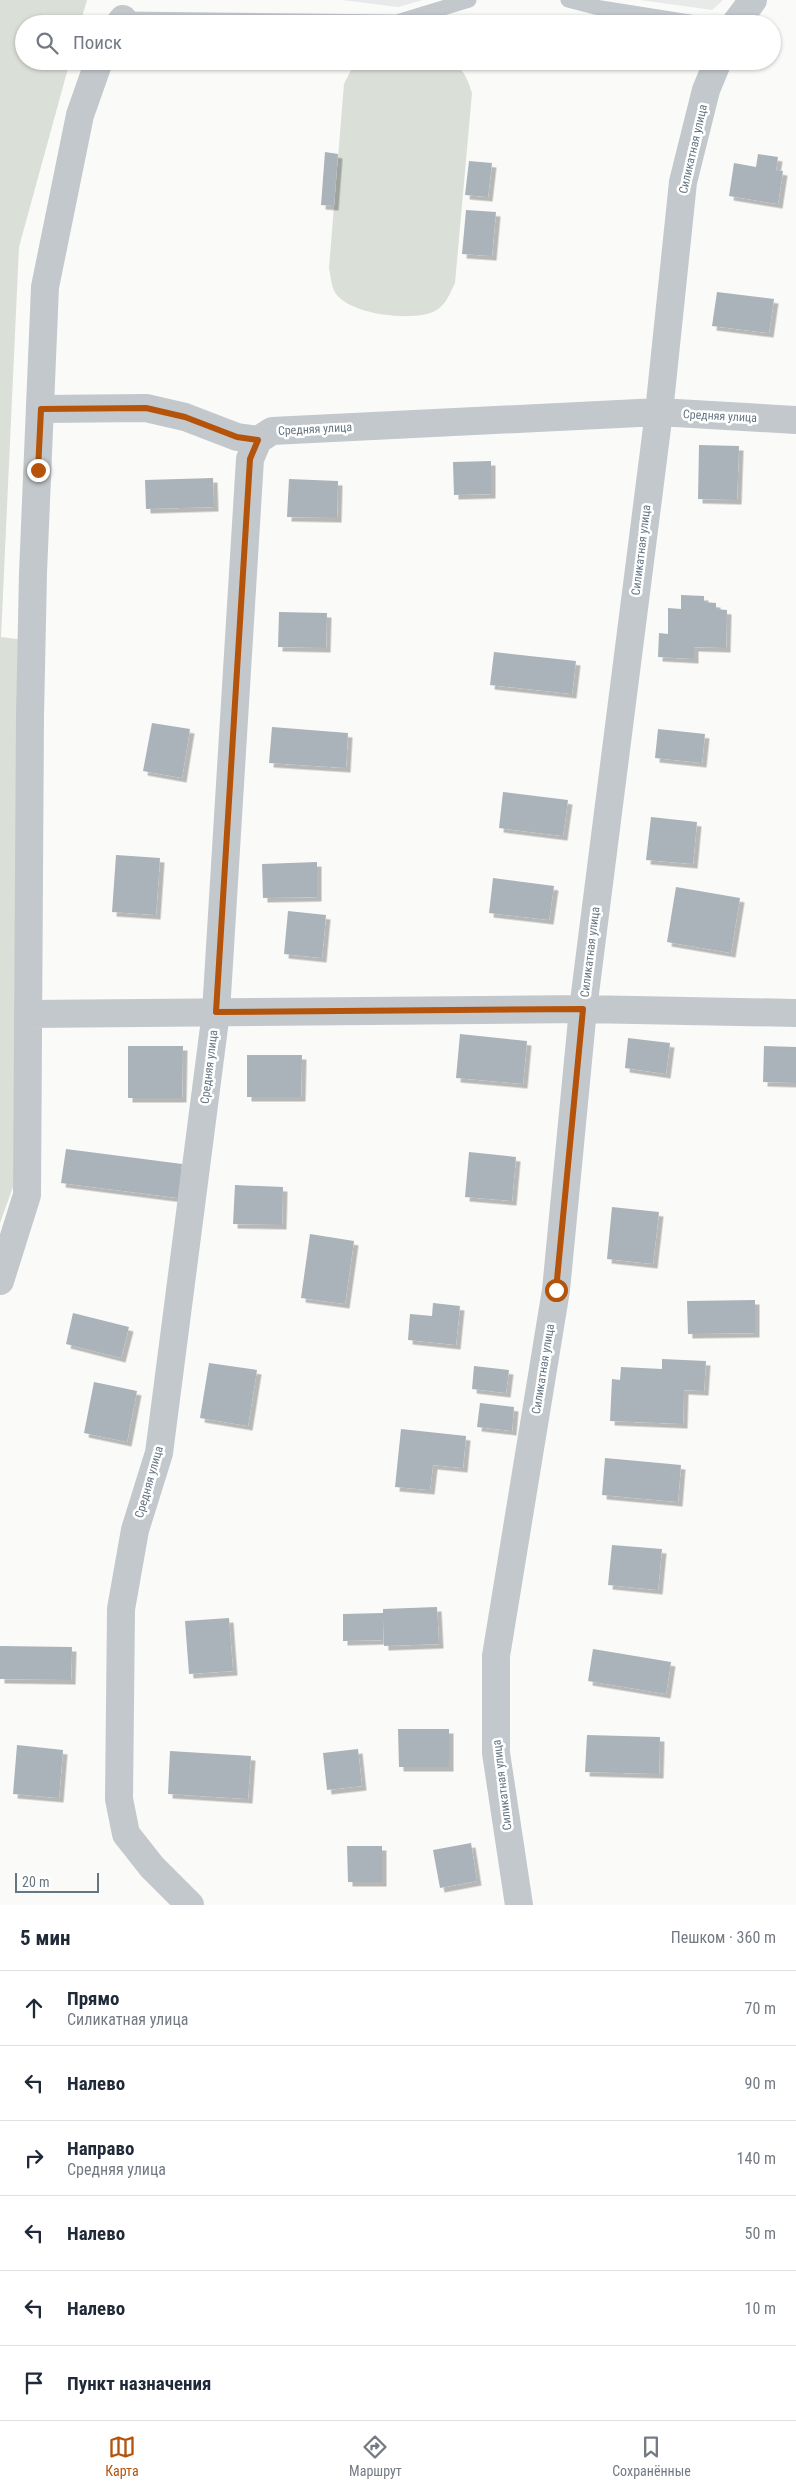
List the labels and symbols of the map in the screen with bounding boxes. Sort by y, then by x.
street label: Силикатная улица [676,103,710,195]
street label: Средняя улица [683,407,758,425]
street label: Средняя улица [278,420,353,438]
route end [27,459,50,482]
street label: Силикатная улица [629,504,654,596]
street label: Силикатная улица [578,906,603,998]
street label: Средняя улица [198,1029,221,1105]
route start [545,1279,568,1302]
street label: Силикатная улица [529,1323,557,1415]
street label: Средняя улица [132,1444,166,1520]
street label: Силикатная улица [489,1739,514,1831]
scale bar [15,1870,99,1893]

